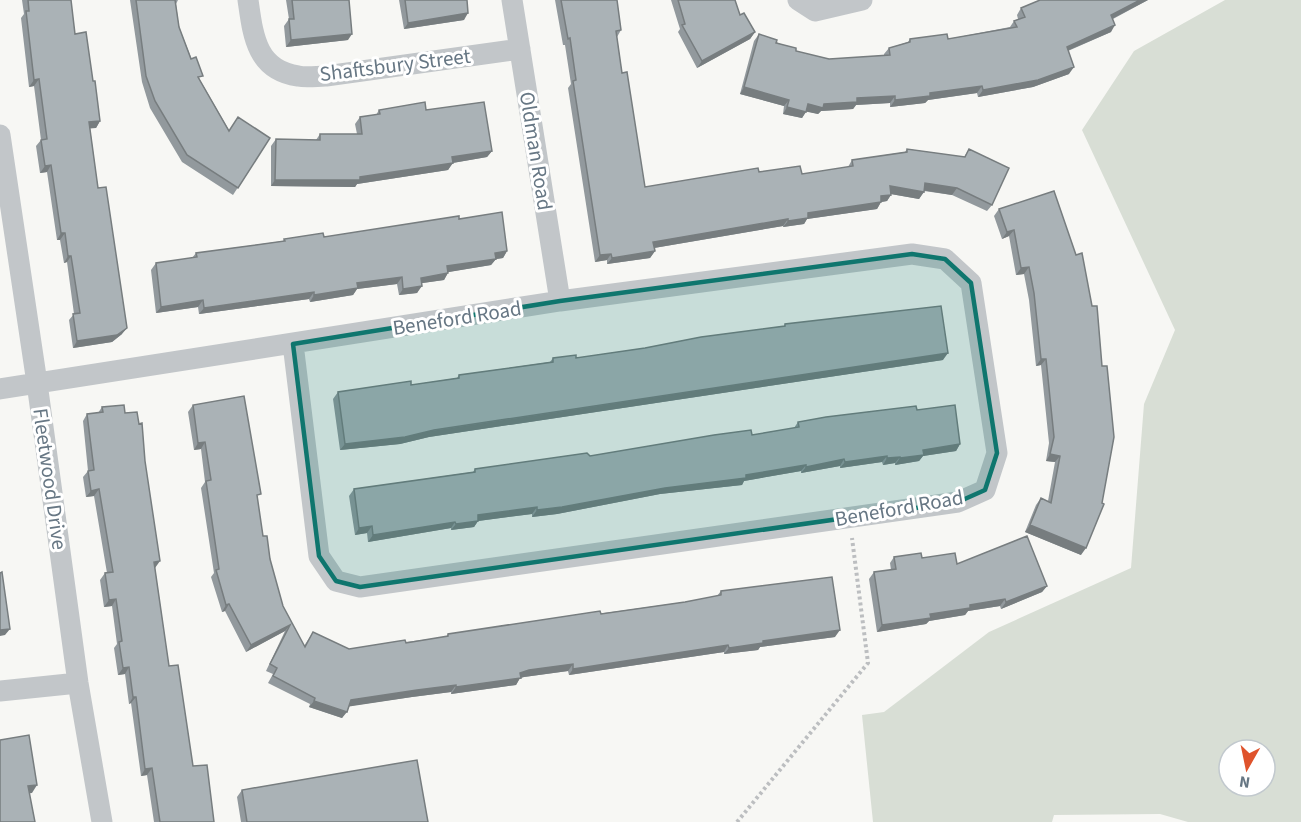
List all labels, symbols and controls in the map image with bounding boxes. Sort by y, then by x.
street label: Shaftsbury Street [318,41,472,89]
street label: Oldman Road [512,90,560,212]
street label: Beneford Road [390,293,524,343]
street label: Fleetwood Drive [25,406,75,552]
street label: Beneford Road [832,482,966,534]
north arrow [1217,738,1277,798]
text: N [1238,770,1252,794]

